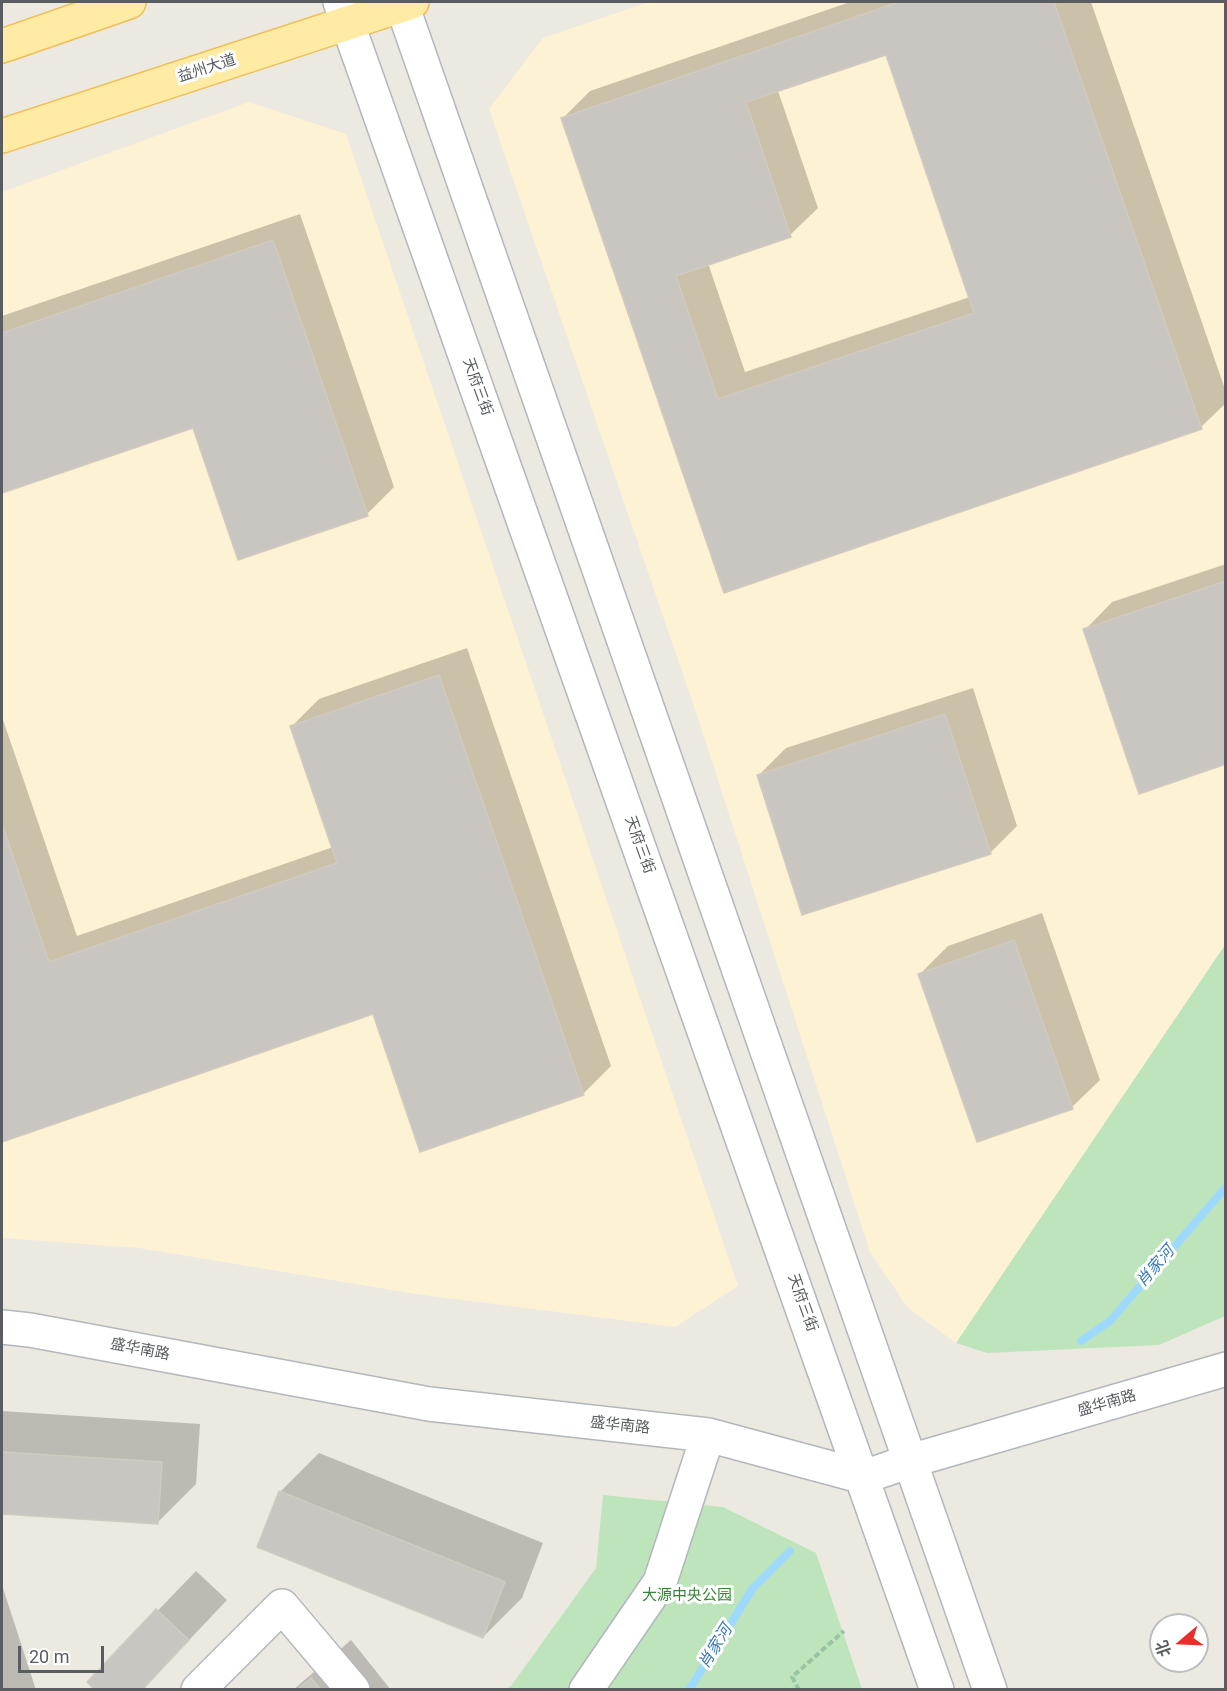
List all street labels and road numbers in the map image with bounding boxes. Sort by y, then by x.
street label: 益州大道 [176,51,238,87]
street label: 天府三街 [458,356,496,418]
street label: 天府三街 [620,814,658,876]
street label: 天府三街 [783,1272,821,1334]
street label: 盛华南路 [109,1335,171,1365]
street label: 盛华南路 [1076,1387,1138,1421]
street label: 盛华南路 [589,1414,651,1438]

